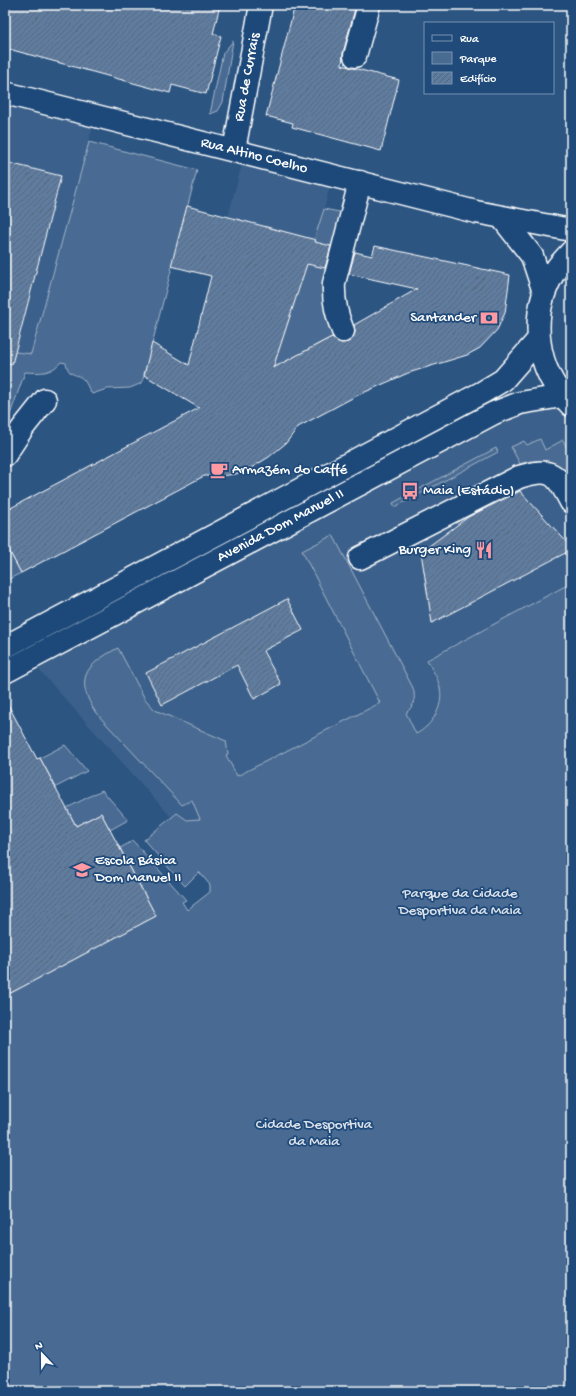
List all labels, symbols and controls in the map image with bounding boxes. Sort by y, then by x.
legend [424,22,554,94]
street label: Rua de Currais [230,31,265,123]
text: Rua [460,33,479,47]
text: Parque [459,53,497,67]
text: Edifício [460,73,496,87]
street label: Rua Altino Coelho [199,134,310,178]
bank icon: Santander [479,308,499,328]
place label: Santander [410,309,478,327]
cafe icon: Armazém do Caffé [209,460,229,480]
place label: Armazém do Caffé [232,461,347,479]
bus stop icon: Maia (Estádio) [400,481,420,501]
place label: Maia (Estádio) [423,482,515,500]
street label: Avenida Dom Manuel II [214,485,347,567]
restaurant icon: Burger King [474,540,494,560]
place label: Burger King [398,541,471,559]
place label: Escola Básica Dom Manuel II [94,852,181,887]
school or university icon: Escola Básica Dom Manuel II [72,860,92,880]
park label: Parque da Cidade Desportiva da Maia [398,885,522,920]
park label: Cidade Desportiva da Maia [256,1116,373,1151]
north arrow [22,1334,62,1374]
text: N [33,1340,45,1353]

